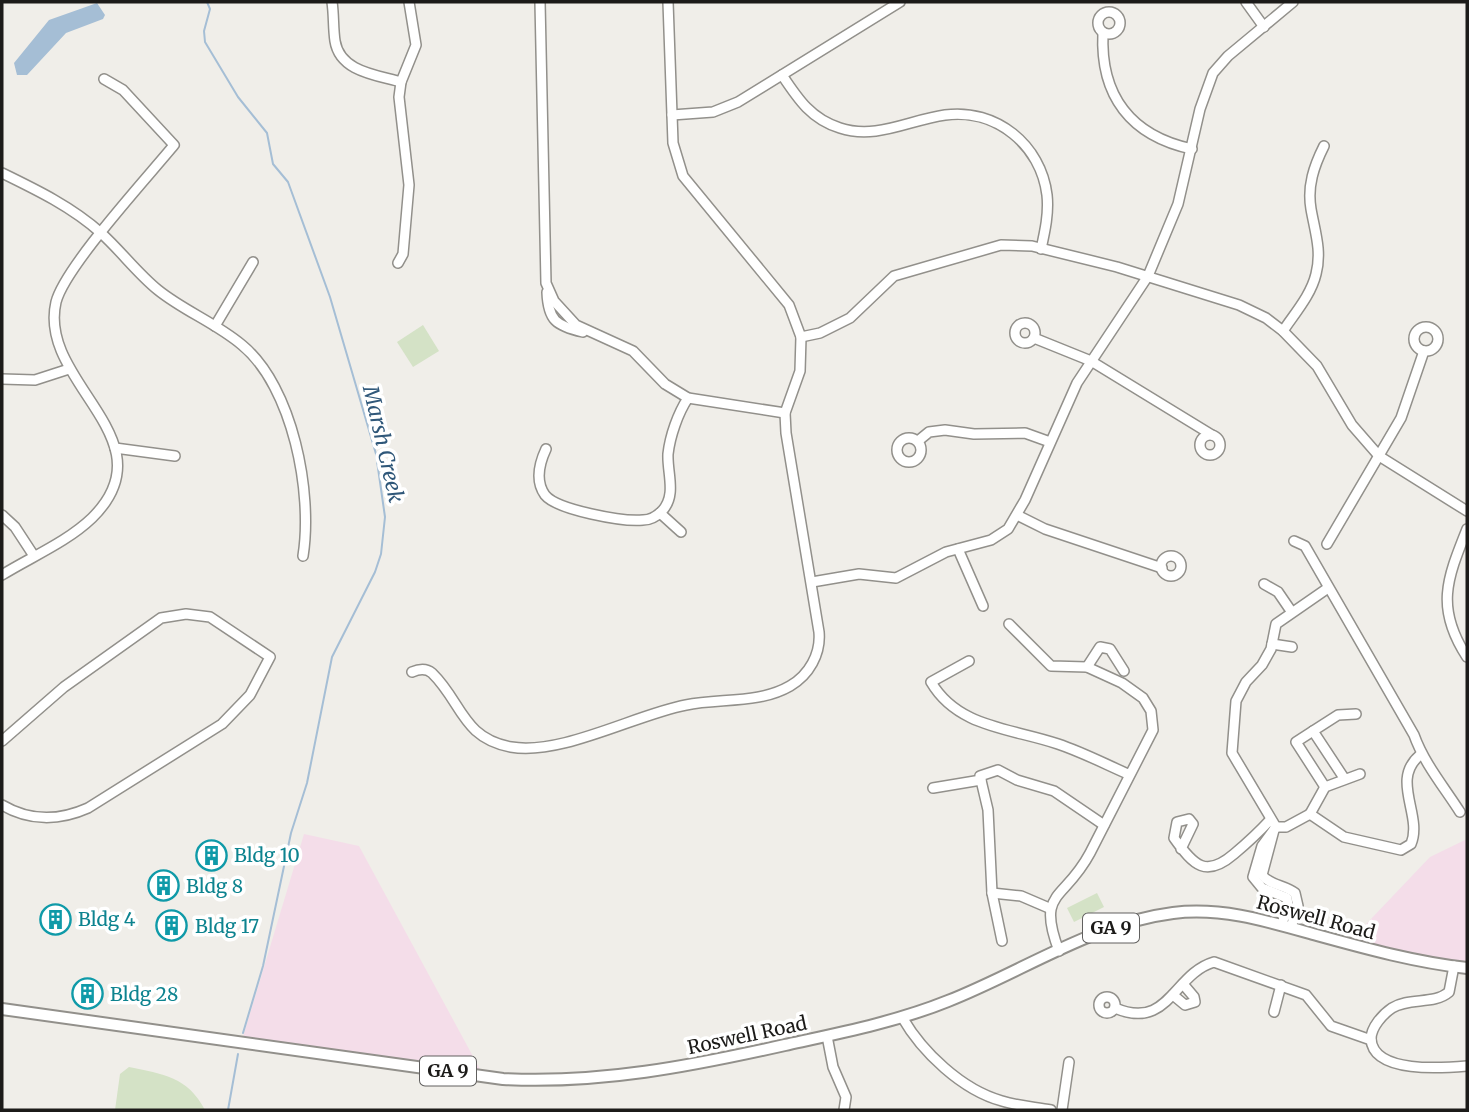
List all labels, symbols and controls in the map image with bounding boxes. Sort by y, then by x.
water label: Marsh Creek [357,382,410,505]
building icon: Bldg 10 [194,838,228,872]
place label: Bldg 10 [234,843,300,867]
building icon: Bldg 8 [146,869,180,903]
place label: Bldg 8 [186,874,243,898]
street label: Roswell Road [1254,890,1378,944]
building icon: Bldg 4 [38,902,72,936]
place label: Bldg 4 [78,907,136,931]
building icon: Bldg 17 [155,909,189,943]
place label: Bldg 17 [195,914,259,938]
road number: GA 9 [1083,914,1139,943]
building icon: Bldg 28 [70,977,104,1011]
place label: Bldg 28 [110,982,178,1006]
street label: Roswell Road [685,1011,809,1059]
road number: GA 9 [420,1056,476,1086]

